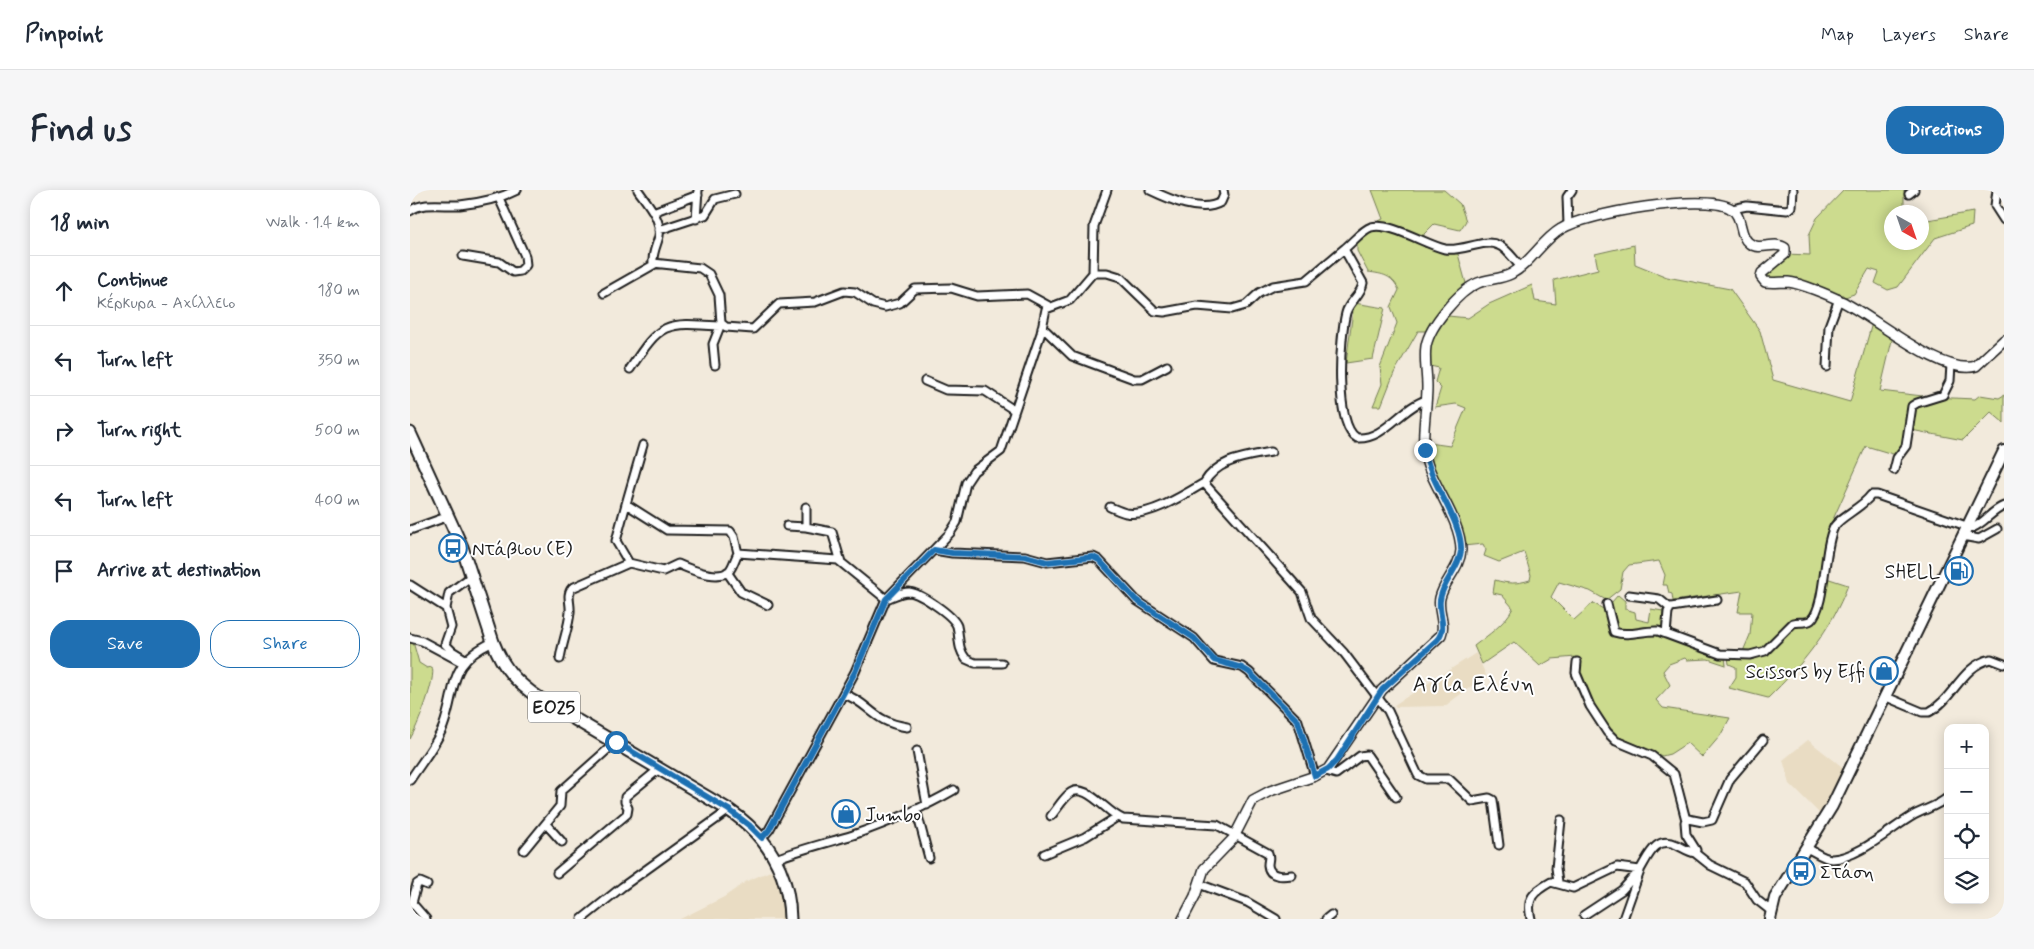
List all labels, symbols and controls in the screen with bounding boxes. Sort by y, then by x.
text: Pinpoint [25,19,103,50]
text: Map [1821,23,1854,47]
text: Layers [1882,23,1936,47]
text: Share [1964,23,2009,47]
button: Directions [1886,106,2004,154]
text: Find us [30,107,132,153]
north arrow [1884,205,1929,250]
text: 18 min [50,209,110,237]
text: Walk · 1.4 km [266,212,360,233]
text: Continue [97,268,168,293]
icon: ahead [50,277,78,305]
text: 180 m [317,280,360,301]
text: Κέρκυρα - Αχίλλειο [97,293,235,314]
icon: left [50,347,78,375]
text: Turn left [97,348,173,373]
text: 350 m [318,350,360,371]
icon: right [50,417,78,445]
text: Turn right [97,418,181,443]
text: 500 m [315,420,360,441]
route end [1414,439,1437,462]
icon: left [50,487,78,515]
text: Turn left [97,488,173,513]
text: 400 m [315,490,360,511]
bus stop icon: Ντάβιου (E) [438,533,468,563]
place label: Ντάβιου (E) [472,537,573,562]
fuel station icon: SHELL [1944,556,1974,586]
icon: arrive [50,557,78,585]
text: Arrive at destination [97,558,261,583]
place label: SHELL [1885,560,1940,585]
button: Save [50,620,200,668]
button: Share [210,620,360,668]
shop icon: Scissors by Effi [1869,656,1899,686]
place label: Scissors by Effi [1745,660,1865,685]
district label: Αγία Ελένη [1413,670,1535,699]
road number: ΕΟ25 [528,692,580,722]
map controls [1944,724,1989,904]
button: + [1944,724,1989,769]
route start [605,731,628,754]
button: − [1944,769,1989,814]
shop icon: Jumbo [831,799,861,829]
place label: Jumbo [865,803,921,828]
button: locate [1944,814,1989,859]
bus stop icon: Στάση [1786,856,1816,886]
button: layers [1944,859,1989,904]
place label: Στάση [1820,860,1874,885]

